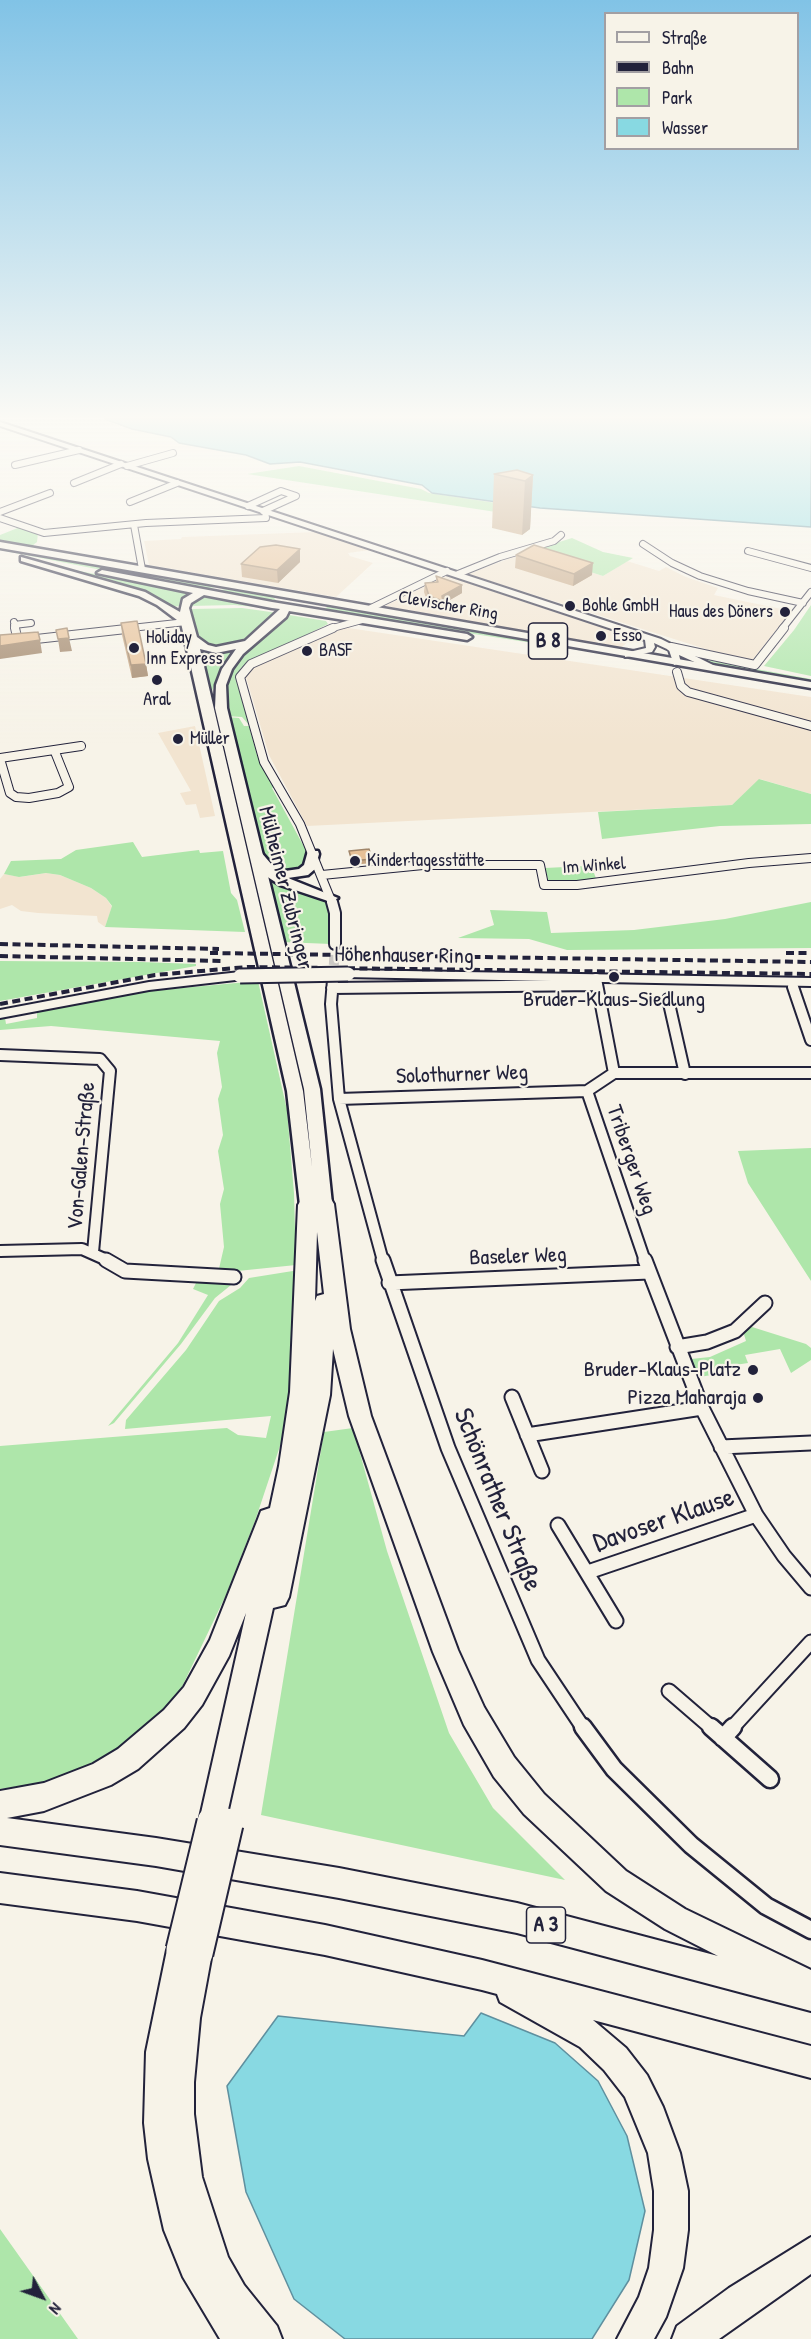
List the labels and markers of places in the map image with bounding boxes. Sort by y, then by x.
place label: Bohle GmbH [582,595,659,617]
marker: Bohle GmbH [563,599,577,613]
place label: Haus des Döners [669,601,773,623]
marker: Haus des Döners [778,605,792,619]
place label: Esso [613,625,642,647]
place label: Holiday Inn Express [146,627,222,670]
marker: Esso [594,629,608,643]
place label: BASF [319,640,352,662]
marker: Holiday Inn Express [127,641,141,655]
marker: BASF [300,644,314,658]
marker: Aral [150,673,164,687]
place label: Aral [143,689,171,711]
place label: Müller [190,728,230,750]
marker: Müller [171,732,185,746]
place label: Kindertagesstätte [367,850,485,872]
marker: Kindertagesstätte [348,854,362,868]
marker: Bruder-Klaus-Siedlung [607,970,621,984]
place label: Bruder-Klaus-Siedlung [523,987,705,1013]
place label: Bruder-Klaus-Platz [584,1357,741,1383]
marker: Bruder-Klaus-Platz [746,1363,760,1377]
place label: Pizza Maharaja [628,1385,746,1411]
marker: Pizza Maharaja [751,1391,765,1405]

